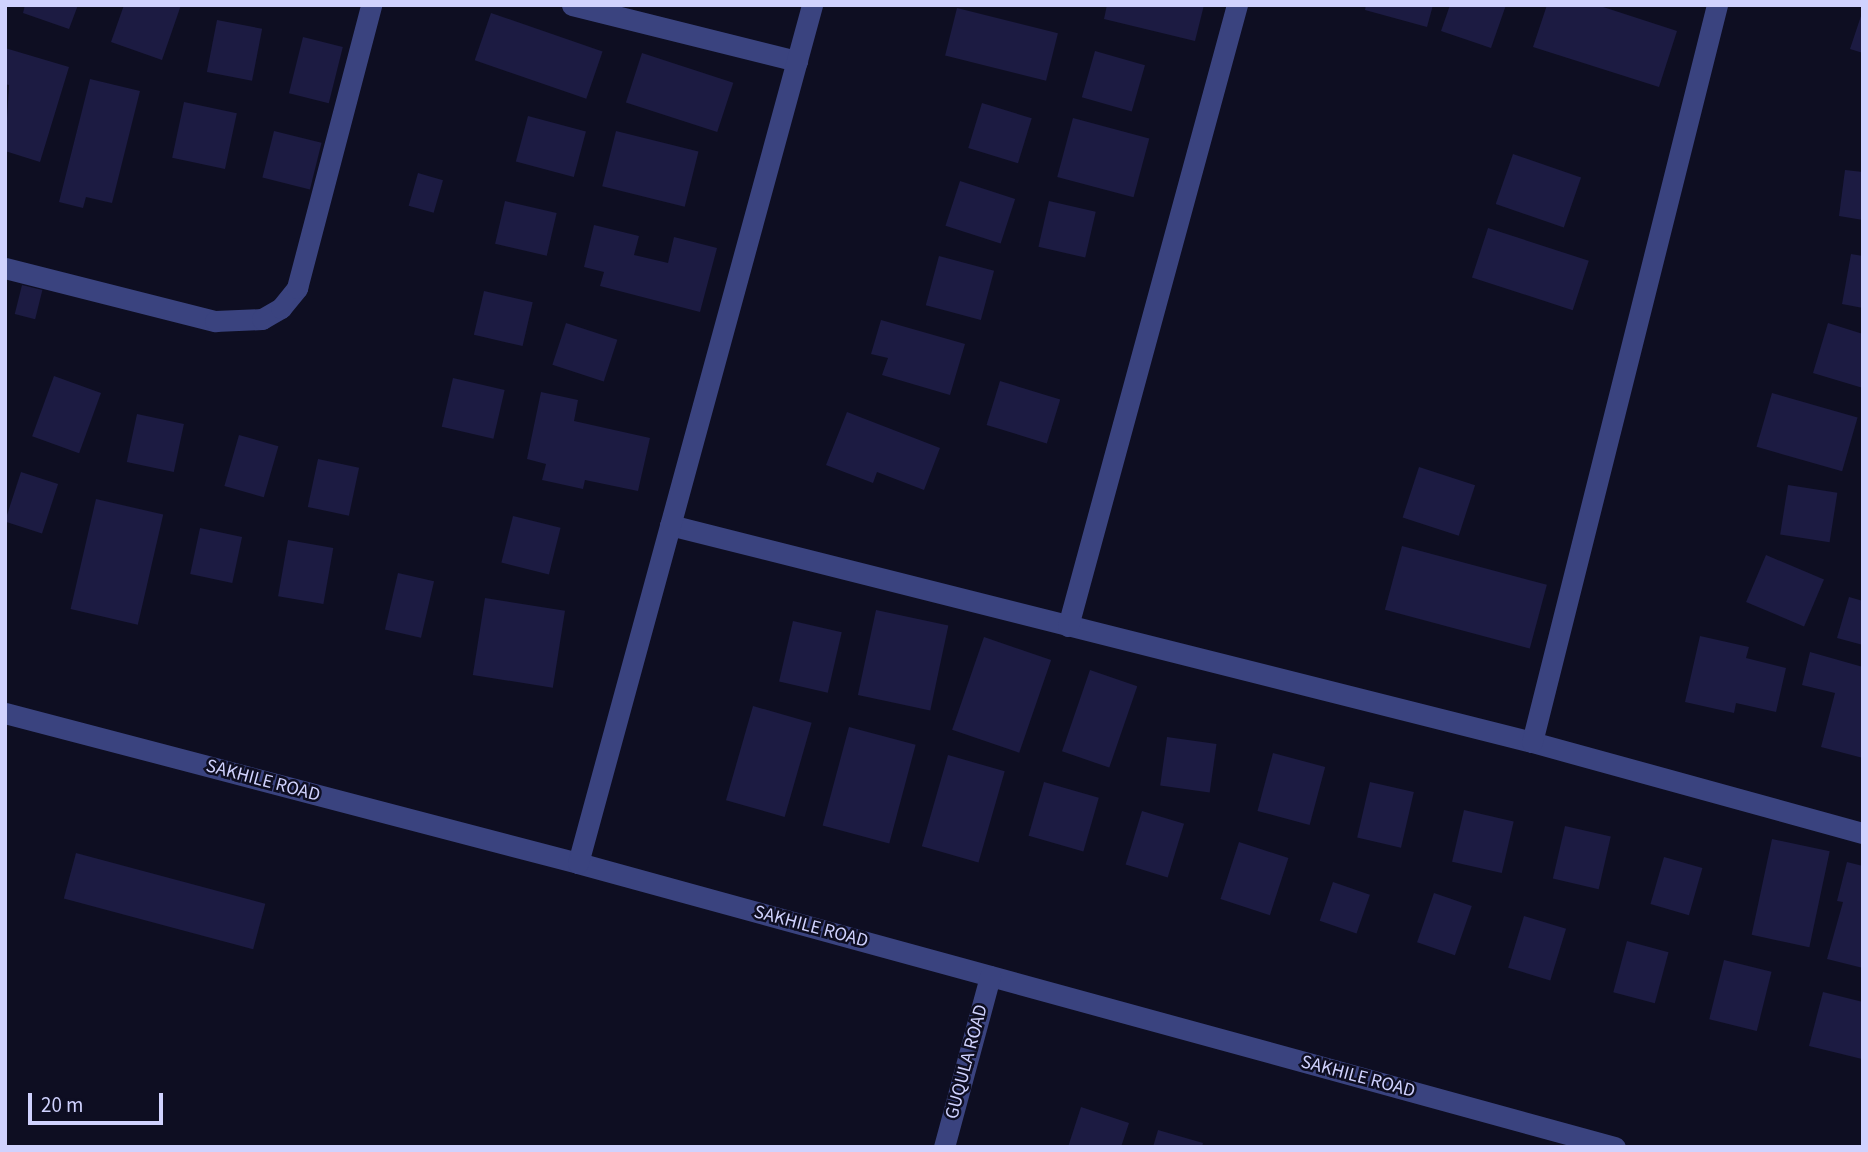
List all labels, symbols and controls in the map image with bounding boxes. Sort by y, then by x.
street label: SAKHILE ROAD [203,755,323,807]
street label: SAKHILE ROAD [751,901,871,953]
street label: GUQULA ROAD [941,1002,993,1122]
street label: SAKHILE ROAD [1298,1051,1418,1103]
scale bar [32,1078,166,1122]
text: 20 m [41,1090,83,1120]

